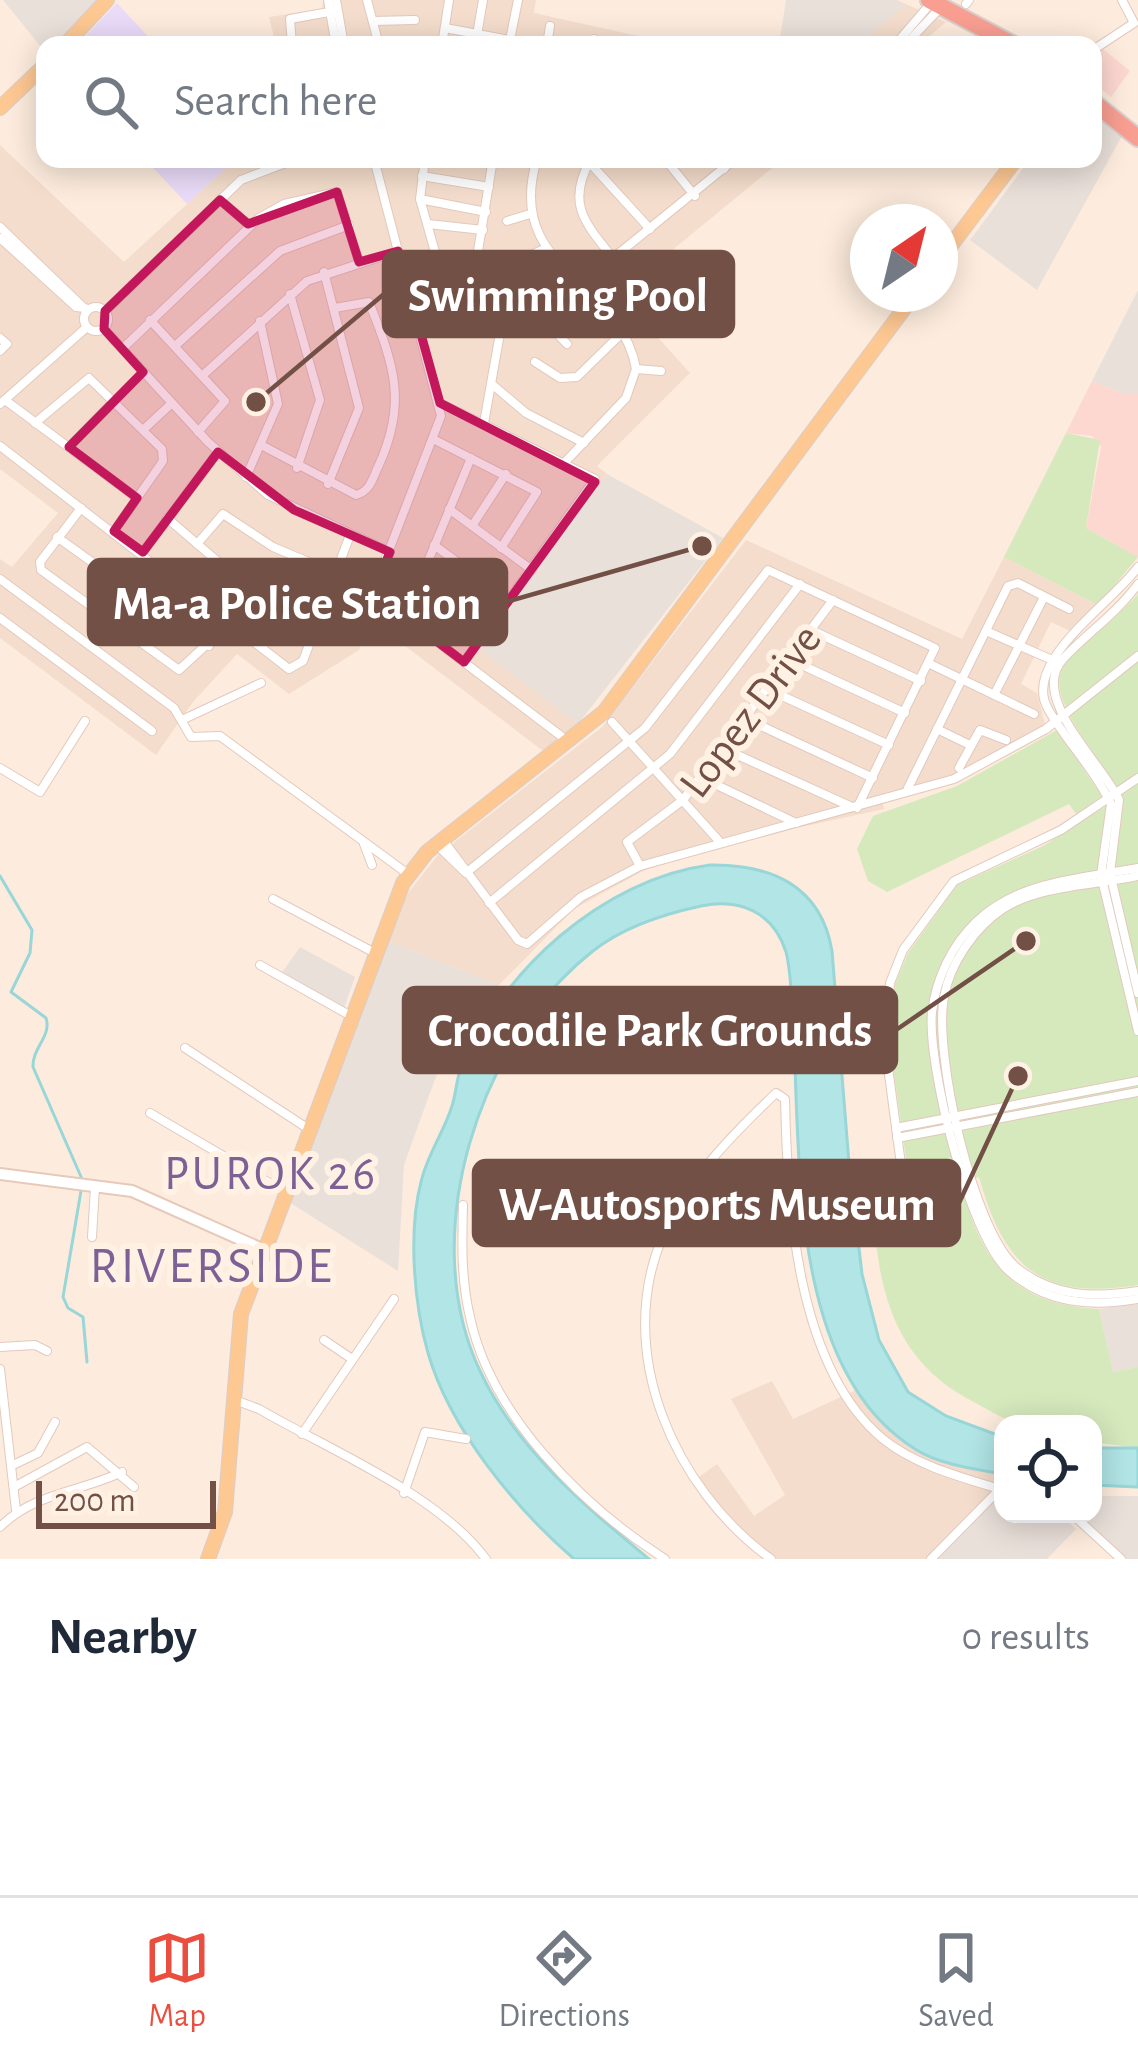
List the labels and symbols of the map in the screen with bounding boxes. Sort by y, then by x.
north arrow [850,204,958,312]
callout: Swimming Pool [384,252,733,336]
text: Swimming Pool [408,273,708,321]
callout: Ma-a Police Station [89,560,506,644]
text: Ma-a Police Station [113,581,481,629]
street label: Lopez Drive [672,617,830,806]
callout: Crocodile Park Grounds [404,988,896,1072]
text: Crocodile Park Grounds [428,1008,872,1056]
district label: PUROK 26 [164,1151,378,1199]
callout: W-Autosports Museum [474,1161,959,1245]
text: W-Autosports Museum [498,1182,936,1230]
district label: RIVERSIDE [89,1241,335,1292]
scale bar [36,1475,216,1528]

